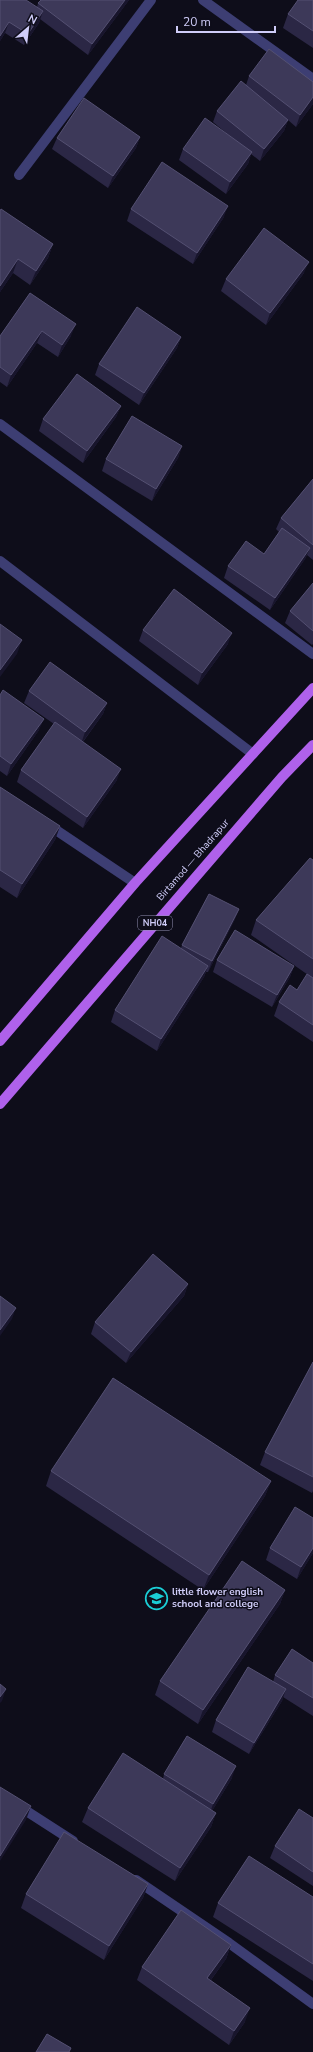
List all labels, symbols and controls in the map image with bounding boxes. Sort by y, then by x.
north arrow [8,8,48,48]
scale bar [177,8,275,34]
text: N [25,11,40,28]
text: 20 m [183,14,211,30]
street label: Birtamod — Bhadrapur [154,816,233,904]
road number: NH04 [138,916,172,930]
school or university icon: little flower english school and college [143,1585,169,1611]
place label: little flower english school and college [172,1585,263,1611]

